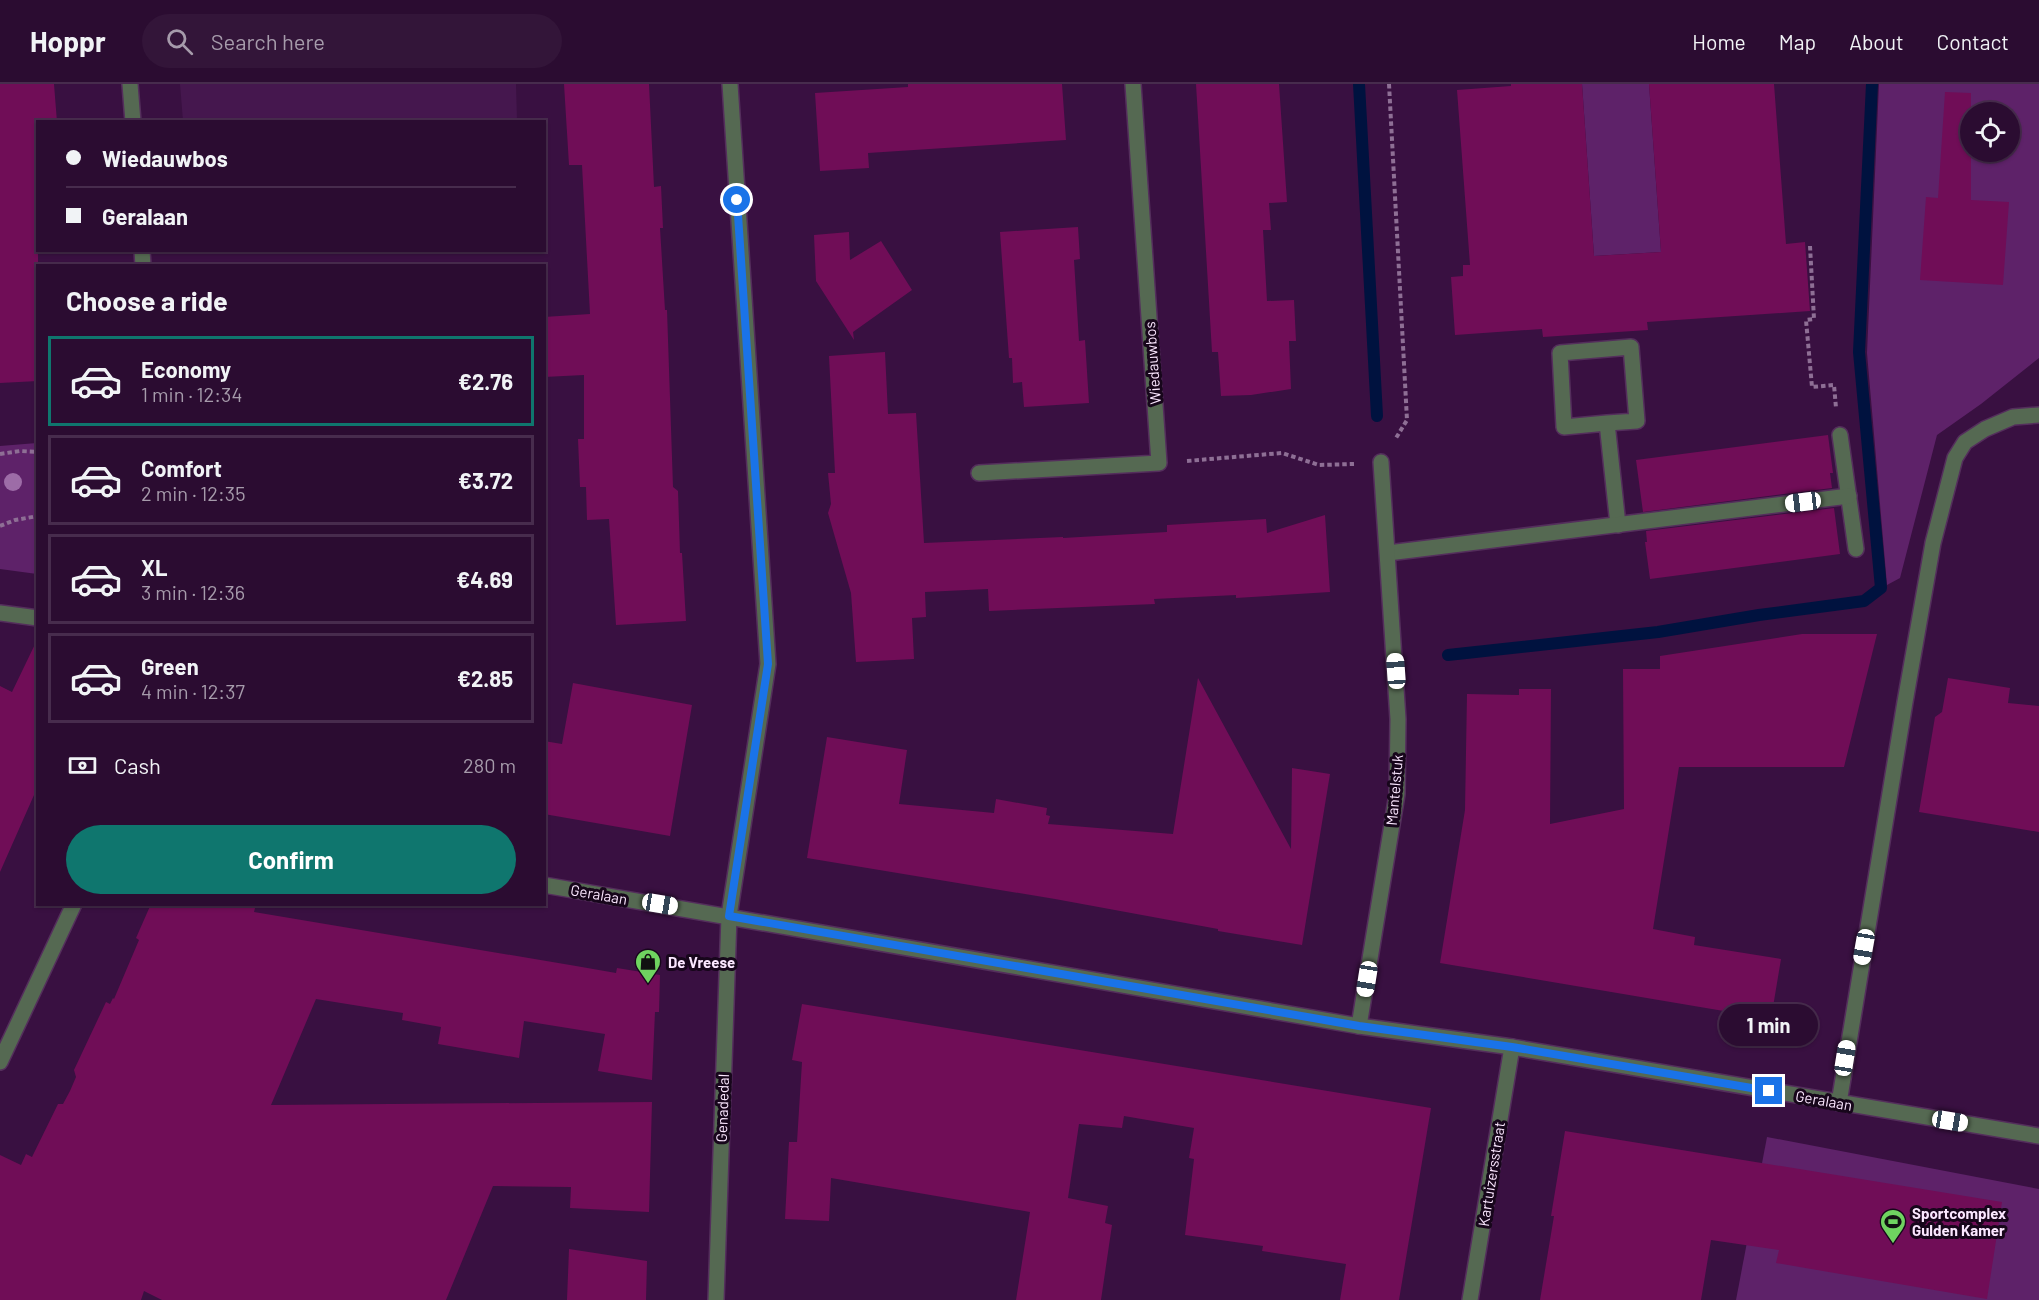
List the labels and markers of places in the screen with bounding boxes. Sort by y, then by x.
shop icon: De Vreese [633,947,663,985]
place label: De Vreese [668,953,735,971]
place label: Sportcomplex Gulden Kamer [1912,1204,2006,1239]
sports icon: Sportcomplex Gulden Kamer [1878,1207,1908,1245]

